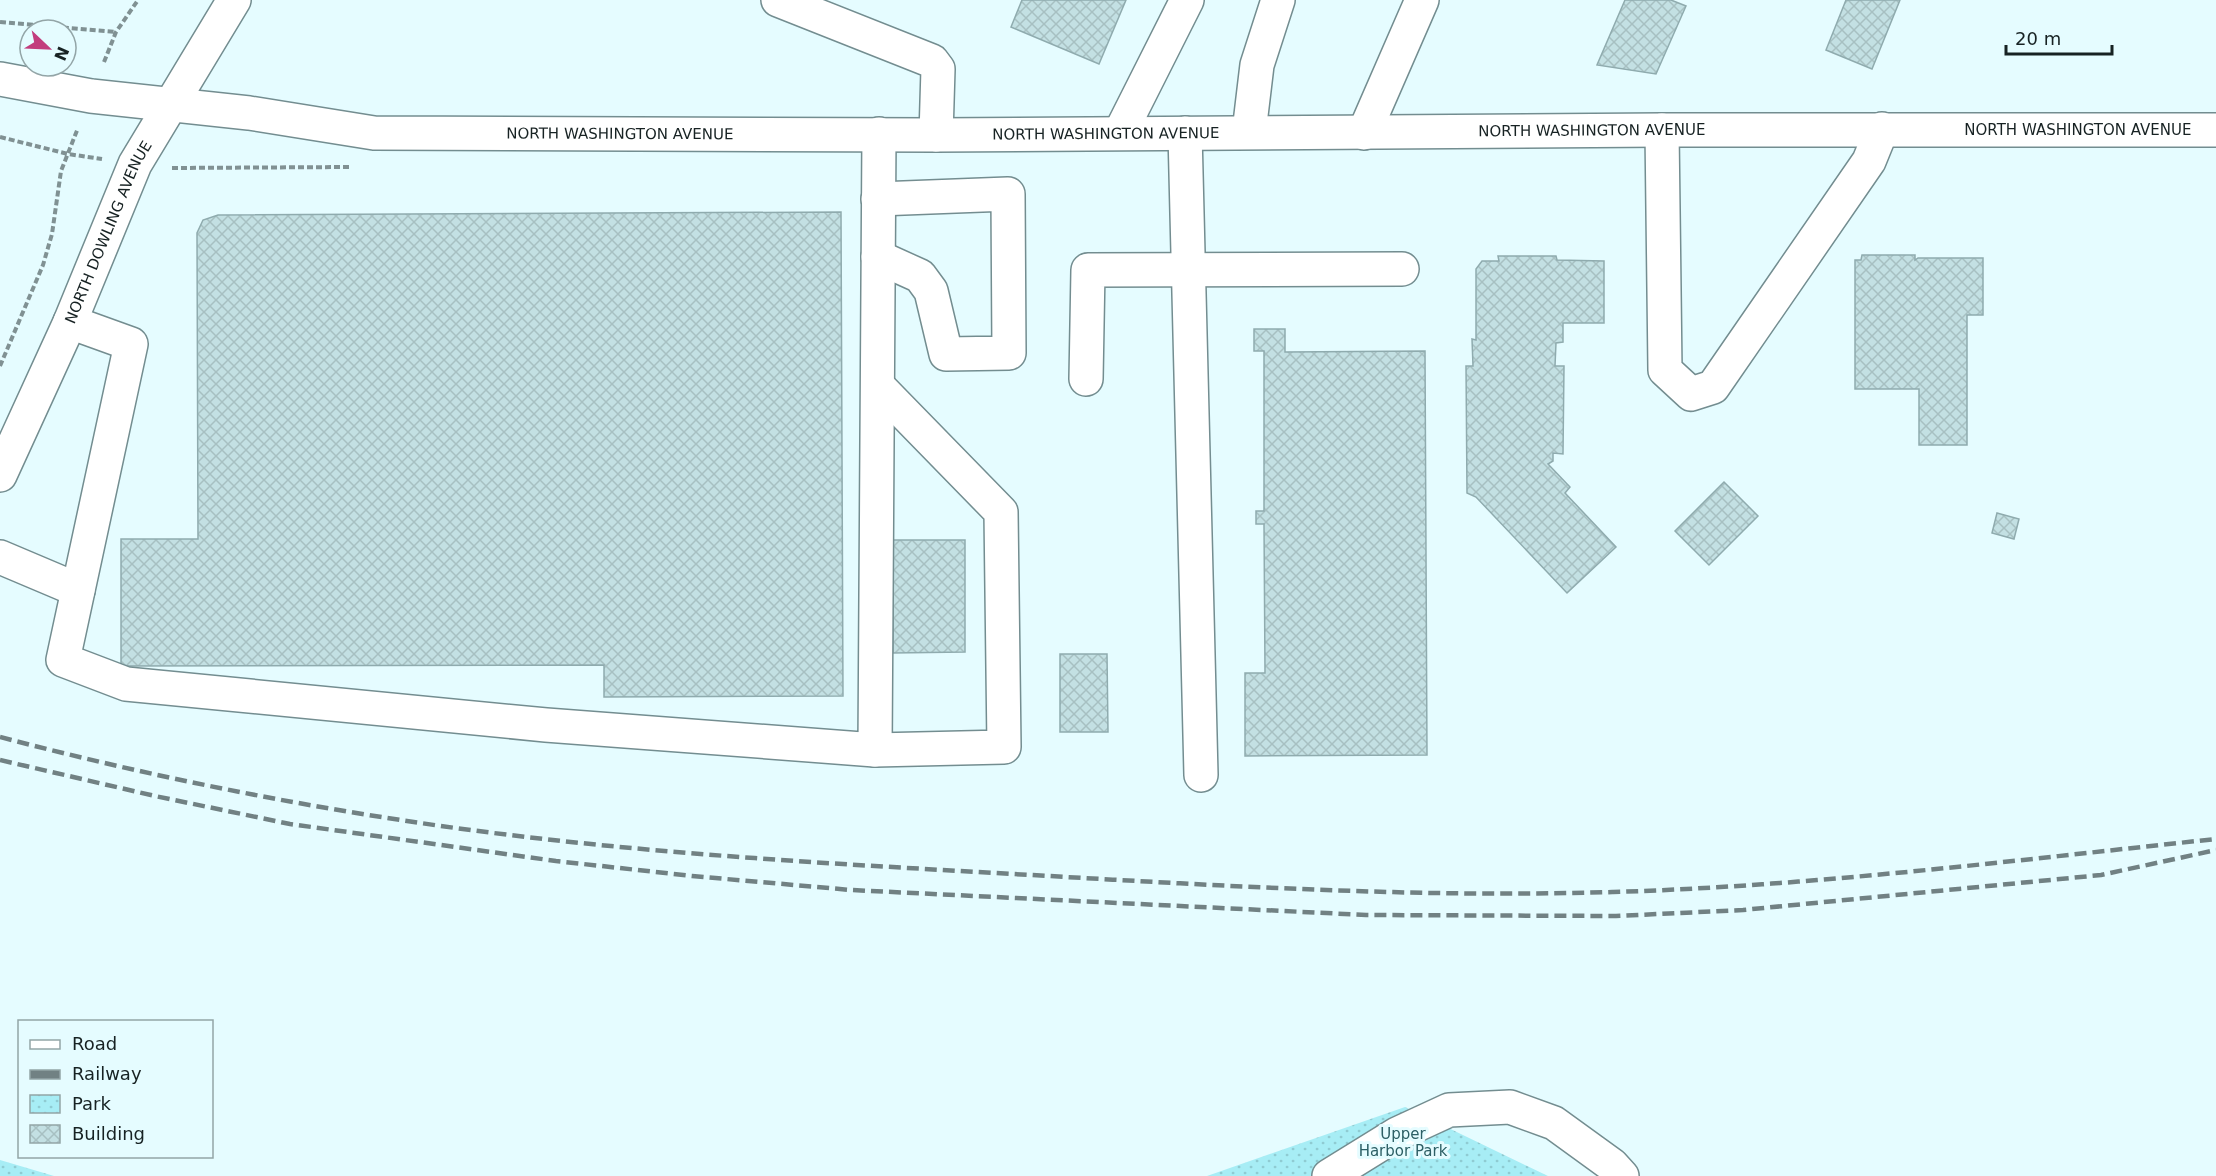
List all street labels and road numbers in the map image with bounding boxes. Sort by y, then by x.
street label: NORTH WASHINGTON AVENUE [1478,121,1706,140]
street label: NORTH WASHINGTON AVENUE [1964,121,2192,139]
street label: NORTH WASHINGTON AVENUE [506,124,734,143]
street label: NORTH WASHINGTON AVENUE [992,124,1220,144]
street label: NORTH DOWLING AVENUE [61,138,156,326]

